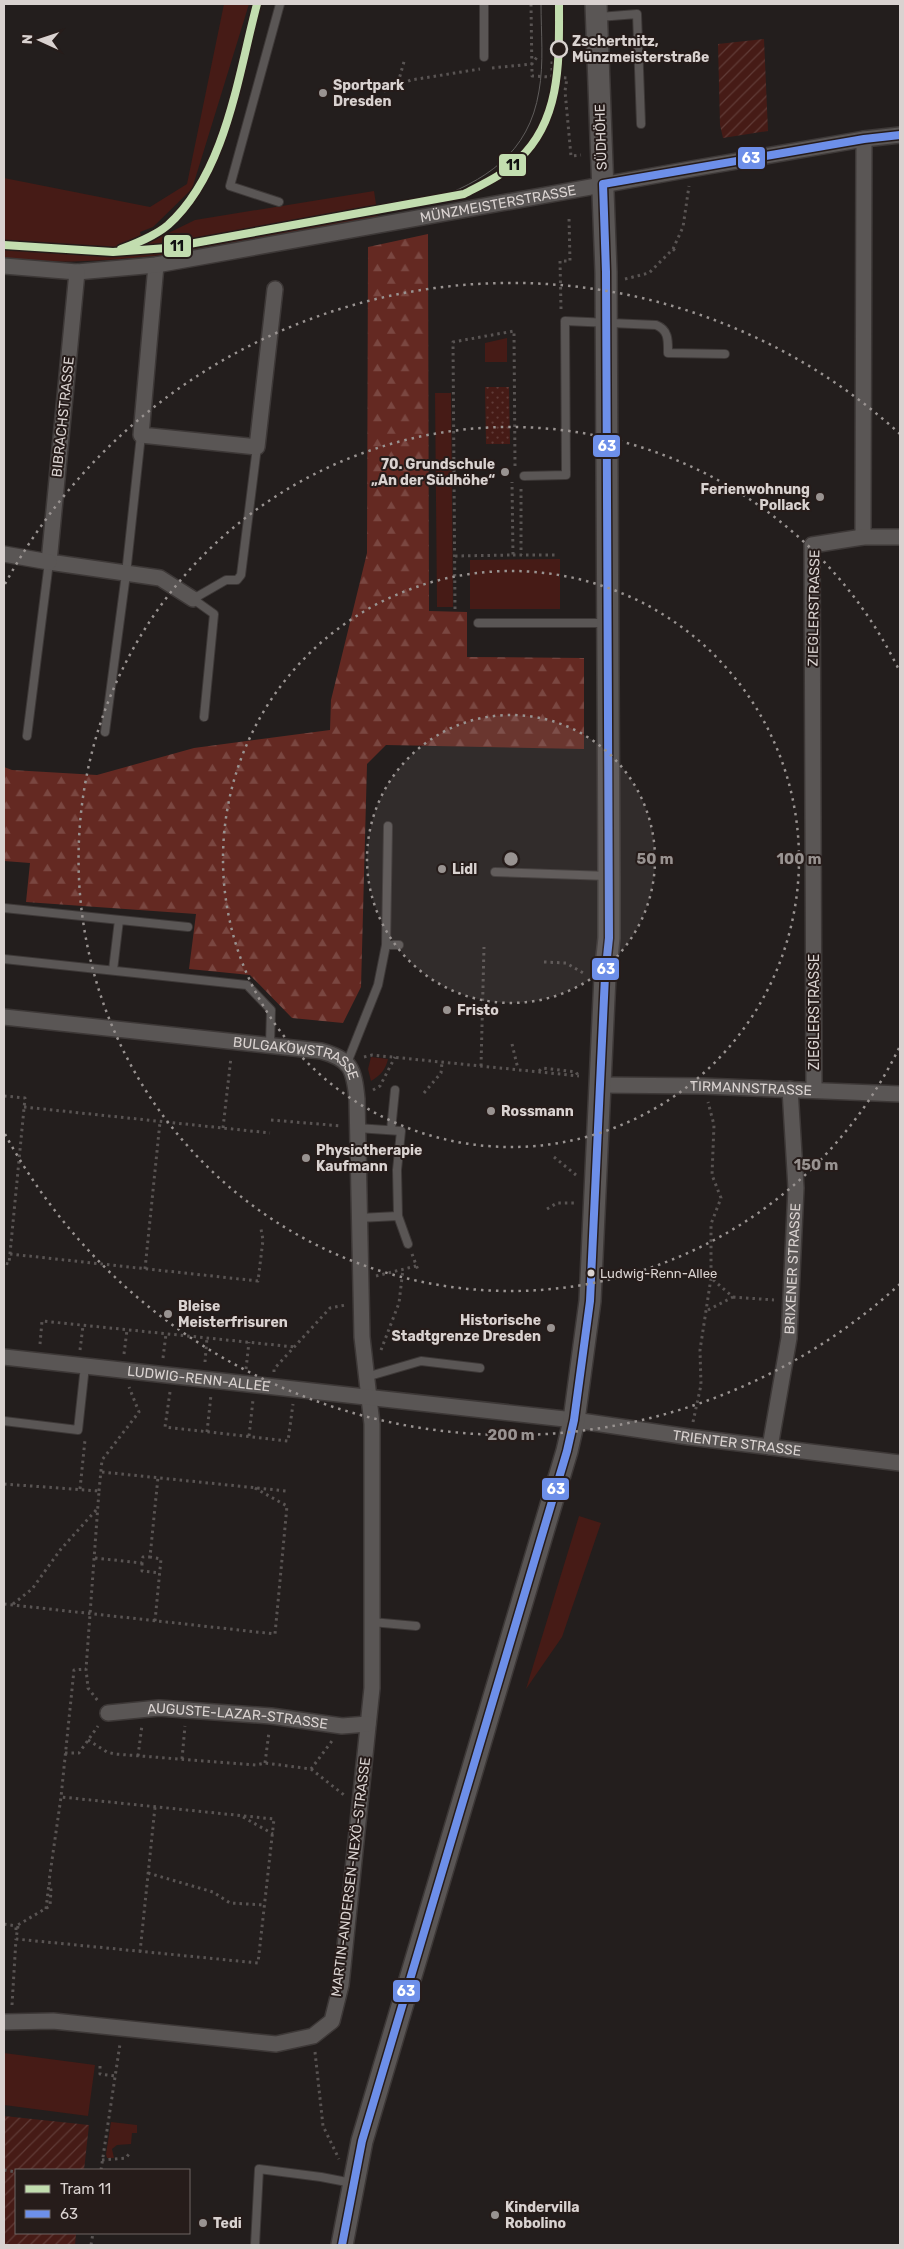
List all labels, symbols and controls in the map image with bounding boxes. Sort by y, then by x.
north arrow [15,15,65,65]
place label: Zschertnitz, Münzmeisterstraße [572,33,709,66]
text: N [19,34,36,45]
marker: Zschertnitz, Münzmeisterstraße [550,40,568,58]
place label: Sportpark Dresden [333,77,405,110]
marker: Sportpark Dresden [317,87,329,99]
street label: SÜDHÖHE [591,104,611,170]
line badge: 63 [737,146,766,170]
text: 63 [742,150,760,167]
line badge: 11 [498,153,527,177]
text: 11 [506,157,520,174]
street label: MÜNZMEISTERSTRASSE [419,181,577,226]
line badge: 11 [163,234,192,258]
text: 11 [170,238,184,255]
street label: BIBRACHSTRASSE [48,356,78,478]
line badge: 63 [592,434,621,458]
text: 63 [598,438,616,455]
place label: 70. Grundschule „An der Südhöhe“ [371,456,495,489]
marker: 70. Grundschule „An der Südhöhe“ [499,466,511,478]
place label: Ferienwohnung Pollack [701,481,811,514]
marker: Ferienwohnung Pollack [814,491,826,503]
street label: ZIEGLERSTRASSE [804,550,824,666]
centre of rings [502,850,520,868]
text: 50 m [637,850,673,868]
text: 100 m [777,850,821,868]
place label: Lidl [452,861,477,878]
marker: Lidl [436,863,448,875]
street label: ZIEGLERSTRASSE [806,954,823,1070]
line badge: 63 [591,957,620,981]
text: 63 [597,961,615,978]
place label: Fristo [457,1002,499,1019]
marker: Fristo [441,1004,453,1016]
street label: BULGAKOWSTRASSE [232,1033,362,1082]
street label: TIRMANNSTRASSE [690,1077,812,1099]
place label: Rossmann [501,1103,574,1120]
marker: Rossmann [485,1105,497,1117]
place label: Physiotherapie Kaufmann [316,1142,422,1175]
marker: Physiotherapie Kaufmann [300,1152,312,1164]
text: 150 m [794,1156,838,1174]
street label: BRIXENER STRASSE [781,1203,804,1335]
place label: Ludwig-Renn-Allee [600,1266,717,1282]
marker: Ludwig-Renn-Allee [586,1268,596,1278]
place label: Bleise Meisterfrisuren [178,1298,288,1331]
marker: Bleise Meisterfrisuren [162,1308,174,1320]
place label: Historische Stadtgrenze Dresden [392,1312,541,1345]
marker: Historische Stadtgrenze Dresden [545,1322,557,1334]
street label: LUDWIG-RENN-ALLEE [126,1362,271,1395]
text: 200 m [487,1426,535,1444]
street label: TRIENTER STRASSE [671,1426,802,1459]
line badge: 63 [541,1477,570,1501]
text: 63 [547,1481,565,1498]
street label: AUGUSTE-LAZAR-STRASSE [146,1699,329,1732]
street label: MARTIN-ANDERSEN-NEXÖ-STRASSE [328,1756,374,1998]
line badge: 63 [392,1979,421,2003]
text: 63 [397,1983,415,2000]
legend [15,2169,190,2234]
text: Tram 11 [60,2180,111,2198]
place label: Kindervilla Robolino [505,2199,579,2232]
text: 63 [60,2205,78,2223]
marker: Kindervilla Robolino [489,2209,501,2221]
place label: Tedi [213,2215,242,2232]
marker: Tedi [197,2217,209,2229]

